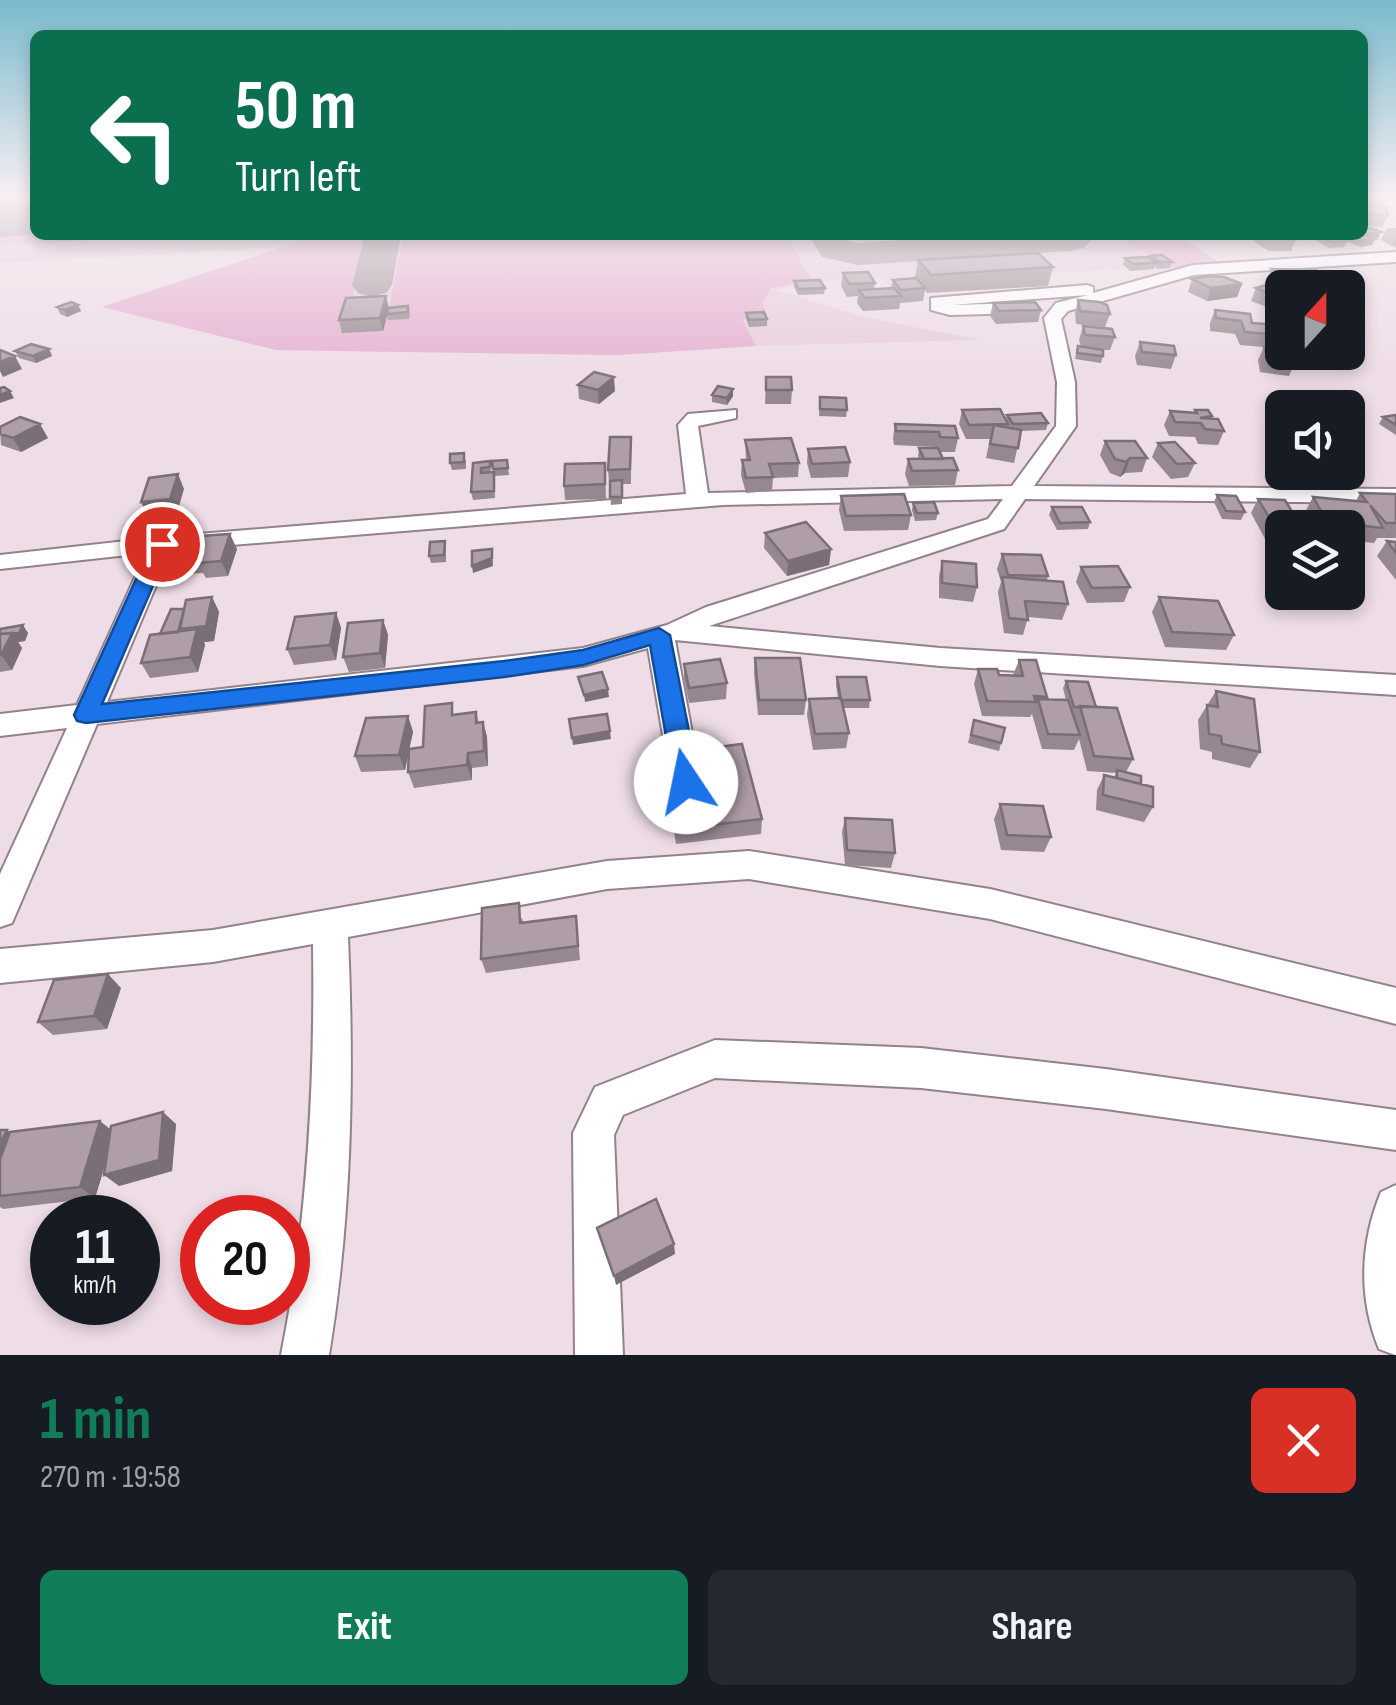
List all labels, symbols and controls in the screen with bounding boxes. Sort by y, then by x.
text: 50 m [235,65,356,149]
icon: left [70,70,200,200]
text: Turn left [235,150,361,205]
north arrow [1265,270,1365,370]
map controls [1265,270,1365,610]
button: sound [1265,390,1365,490]
pin [120,502,205,587]
button: layers [1265,510,1365,610]
icon: arrive [135,517,190,572]
position arrow [634,730,738,834]
speed limit sign: 20 [180,1195,310,1325]
text: 11 [75,1218,115,1278]
text: km/h [73,1270,117,1301]
text: 1 min [40,1384,152,1456]
button: close [1251,1388,1356,1493]
text: 270 m · 19:58 [40,1458,181,1497]
button: Exit [40,1570,688,1685]
button: Share [708,1570,1356,1685]

